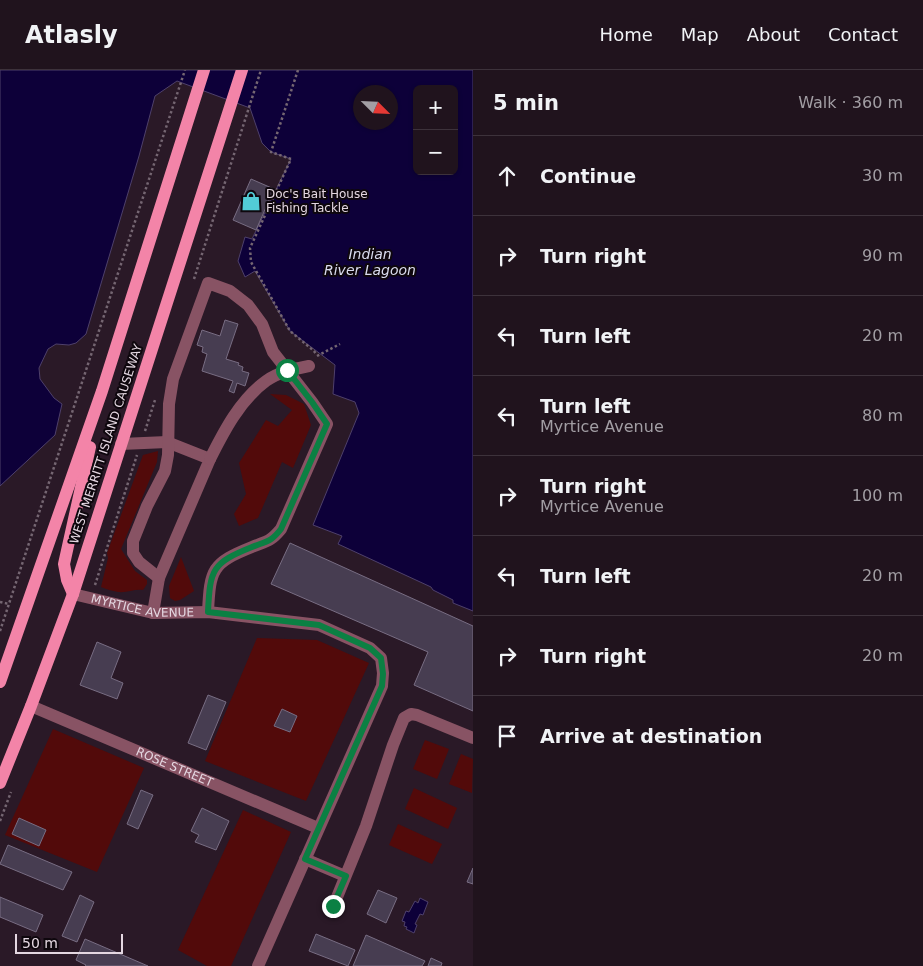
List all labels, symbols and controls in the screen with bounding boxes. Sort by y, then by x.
text: Atlasly [25,21,118,49]
text: Home [600,24,653,45]
text: Map [681,24,719,45]
text: About [747,24,800,45]
text: Contact [828,24,898,45]
north arrow [353,85,398,130]
map controls [413,85,458,175]
button: + [413,85,458,130]
text: 5 min [493,91,559,115]
text: Walk · 360 m [798,93,903,112]
button: − [413,130,458,175]
icon: ahead [493,162,521,190]
text: Continue [540,165,636,187]
text: 30 m [862,166,903,185]
place label: Doc's Bait House Fishing Tackle [266,187,368,215]
shop icon: Doc's Bait House Fishing Tackle [240,190,262,212]
icon: right [493,242,521,270]
text: Turn right [540,245,646,267]
water label: Indian River Lagoon [324,246,416,278]
text: 90 m [862,246,903,265]
icon: left [493,322,521,350]
text: Turn left [540,325,631,347]
text: 20 m [862,326,903,345]
street label: WEST MERRITT ISLAND CAUSEWAY [67,342,145,546]
route start [276,359,299,382]
text: Turn left [540,395,631,417]
icon: left [493,402,521,430]
text: 80 m [862,406,903,425]
text: Myrtice Avenue [540,417,664,436]
text: Turn right [540,475,646,497]
icon: right [493,482,521,510]
text: 100 m [852,486,903,505]
text: Myrtice Avenue [540,497,664,516]
icon: left [493,562,521,590]
text: Turn left [540,565,631,587]
text: 20 m [862,566,903,585]
street label: MYRTICE AVENUE [90,592,194,620]
icon: right [493,642,521,670]
text: Turn right [540,645,646,667]
text: 20 m [862,646,903,665]
icon: arrive [493,722,521,750]
text: Arrive at destination [540,725,762,747]
street label: ROSE STREET [134,744,216,790]
route end [322,895,345,918]
scale bar [15,931,122,954]
text: 50 m [22,935,58,951]

